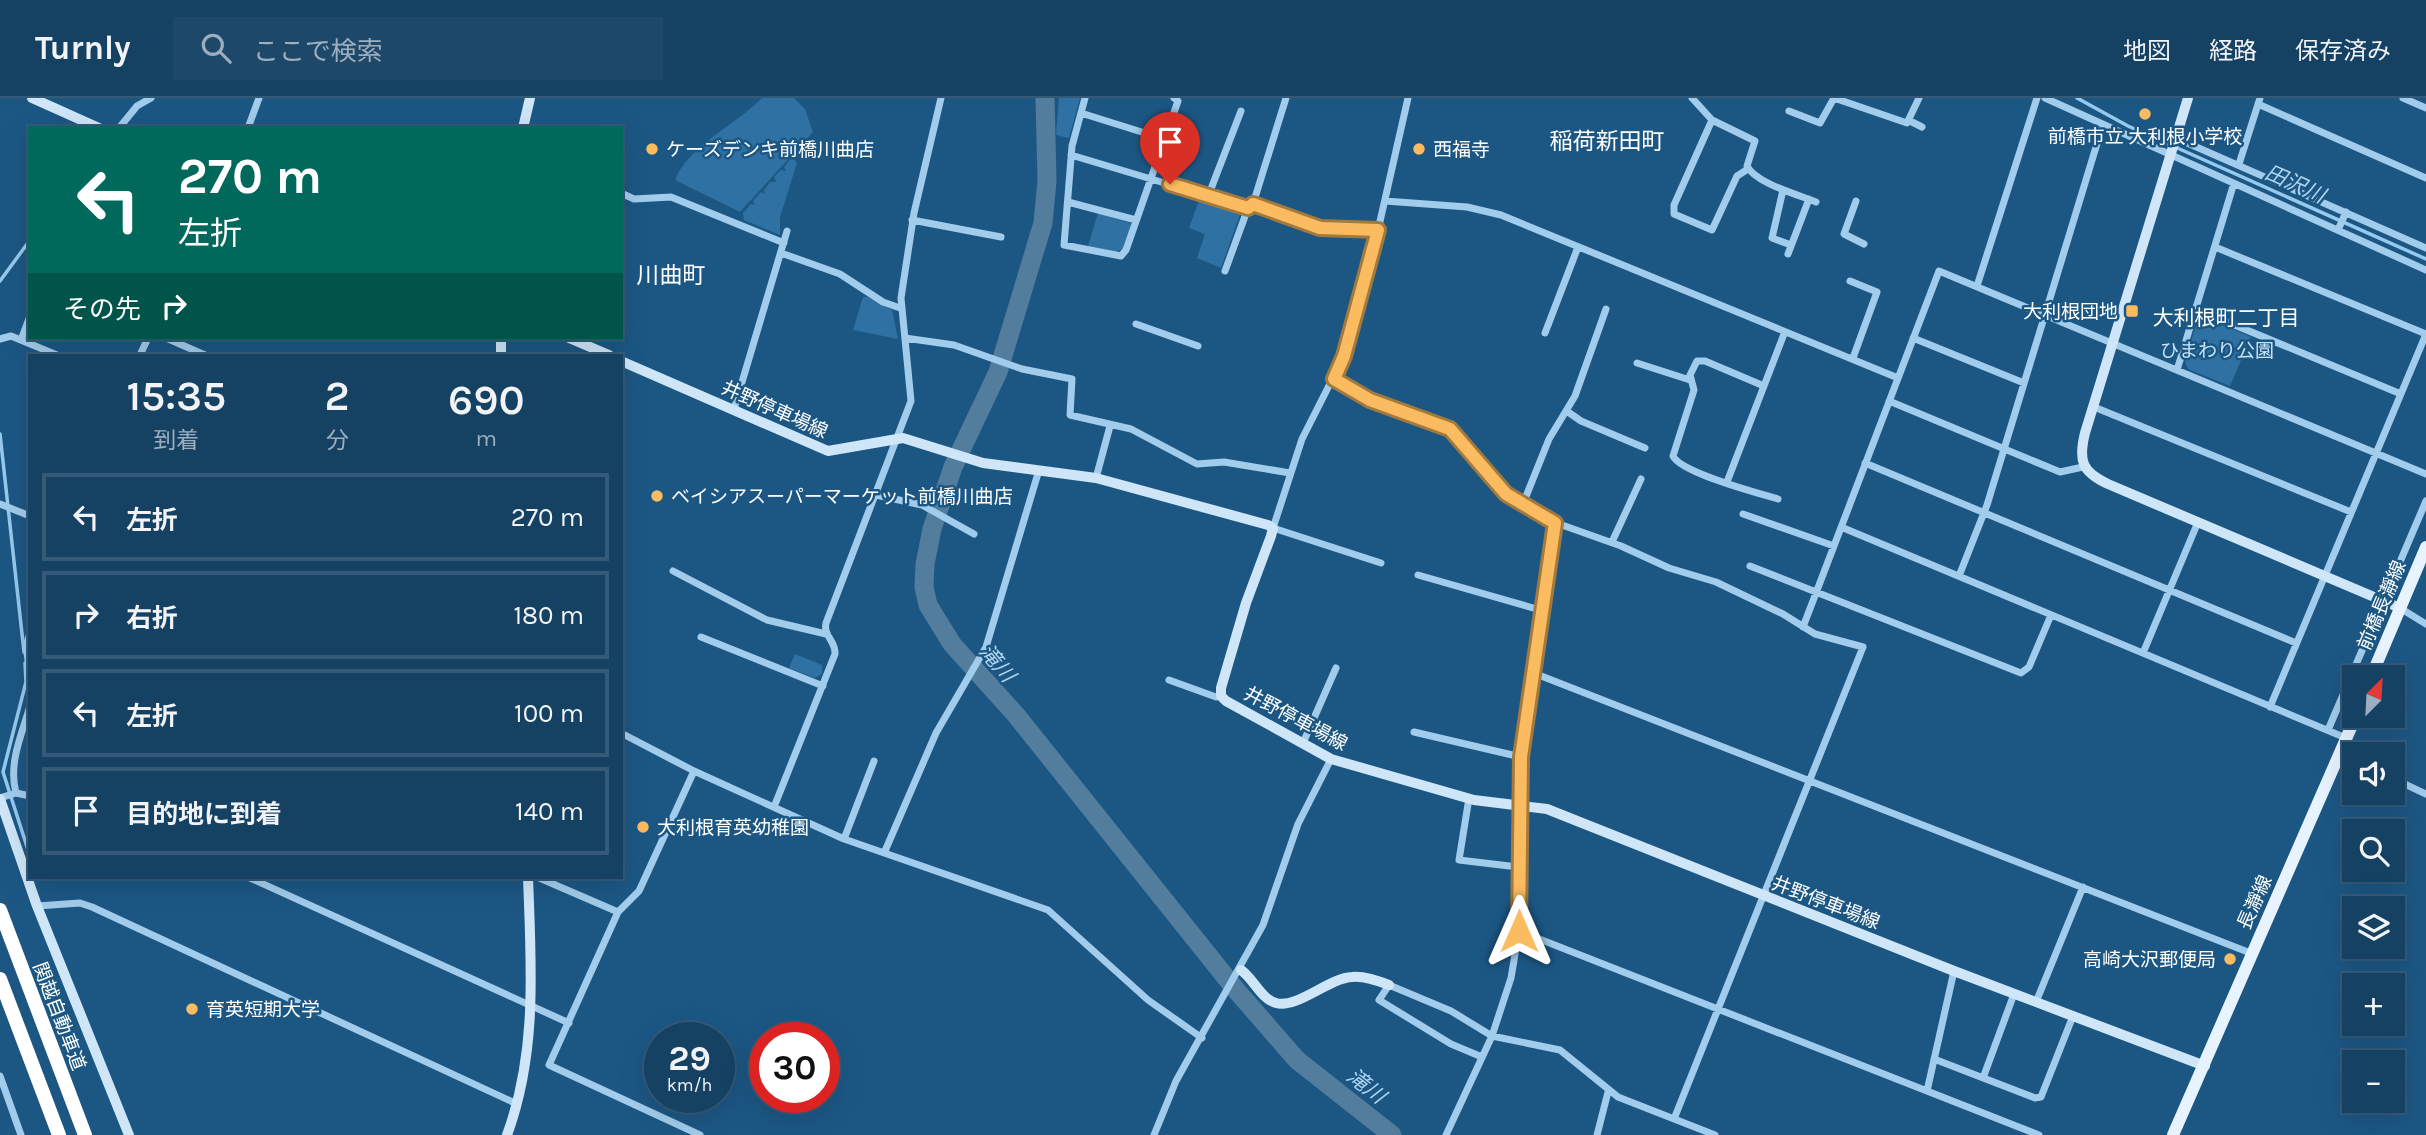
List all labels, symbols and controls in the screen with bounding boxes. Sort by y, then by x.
search box [173,17,663,80]
text: Turnly [35,29,131,67]
icon: search [197,29,235,67]
text: ここで検索 [253,36,383,67]
text: 地図 [2123,37,2171,65]
text: 経路 [2209,37,2257,65]
text: 保存済み [2295,37,2391,65]
marker: 前橋市立 大利根小学校 [2137,106,2153,122]
pin [1140,112,1200,184]
icon: arrive [1151,123,1189,161]
place label: 前橋市立 大利根小学校 [2048,126,2242,148]
district label: 稲荷新田町 [1550,128,1665,155]
place label: ケーズデンキ前橋川曲店 [666,139,874,161]
place label: 西福寺 [1433,139,1490,161]
marker: ケーズデンキ前橋川曲店 [644,141,660,157]
marker: 西福寺 [1411,141,1427,157]
text: 270 m [178,148,322,205]
icon: left [63,154,154,245]
water label: 田沢川 [2261,160,2330,209]
text: 左折 [178,215,242,252]
district label: 川曲町 [637,262,706,289]
icon: right [155,287,193,325]
text: その先 [63,294,141,325]
place label: 大利根団地 [2023,301,2118,323]
marker: 大利根団地 [2124,303,2140,319]
district label: 大利根町二丁目 [2153,306,2300,330]
park label: ひまわり公園 [2160,340,2274,362]
text: 15:35 [126,371,226,421]
text: 2 [325,371,350,421]
text: 690 [448,375,525,425]
street label: 井野停車場線 [718,377,831,443]
text: m [476,425,497,452]
text: 到着 [153,427,199,454]
text: 分 [326,427,349,454]
place label: ベイシアスーパーマーケット前橋川曲店 [671,486,1013,508]
marker: ベイシアスーパーマーケット前橋川曲店 [649,488,665,504]
icon: left [67,498,105,536]
text: 270 m [511,502,584,533]
text: 左折 [126,505,178,536]
street label: 前橋長瀞線 [2353,557,2411,653]
icon: right [67,596,105,634]
text: 180 m [514,600,584,631]
text: 右折 [126,603,178,634]
water label: 滝川 [974,639,1021,688]
north arrow [2342,665,2404,728]
map controls [2342,665,2405,1113]
street label: 井野停車場線 [1240,682,1351,755]
icon: left [67,694,105,732]
text: 100 m [514,698,584,729]
text: 左折 [126,701,178,732]
button: sound [2342,742,2405,805]
icon: arrive [67,792,105,830]
text: 140 m [515,796,584,827]
text: 目的地に到着 [126,799,282,830]
place label: 大利根育英幼稚園 [657,817,809,839]
marker: 大利根育英幼稚園 [635,819,651,835]
button: search [2342,819,2405,882]
street label: 井野停車場線 [1768,872,1883,934]
street label: 長瀞線 [2233,872,2277,933]
position arrow [1482,894,1556,968]
button: layers [2342,896,2405,959]
place label: 高崎大沢郵便局 [2083,949,2216,971]
marker: 高崎大沢郵便局 [2222,951,2238,967]
street label: 関越自動車道 [28,959,90,1074]
button: + [2342,973,2405,1036]
place label: 育英短期大学 [206,999,320,1021]
marker: 育英短期大学 [184,1001,200,1017]
speed limit sign: 30 [749,1022,840,1113]
text: 29 [668,1038,711,1079]
button: − [2342,1050,2405,1113]
water label: 滝川 [1342,1064,1392,1110]
text: km/h [667,1074,712,1096]

